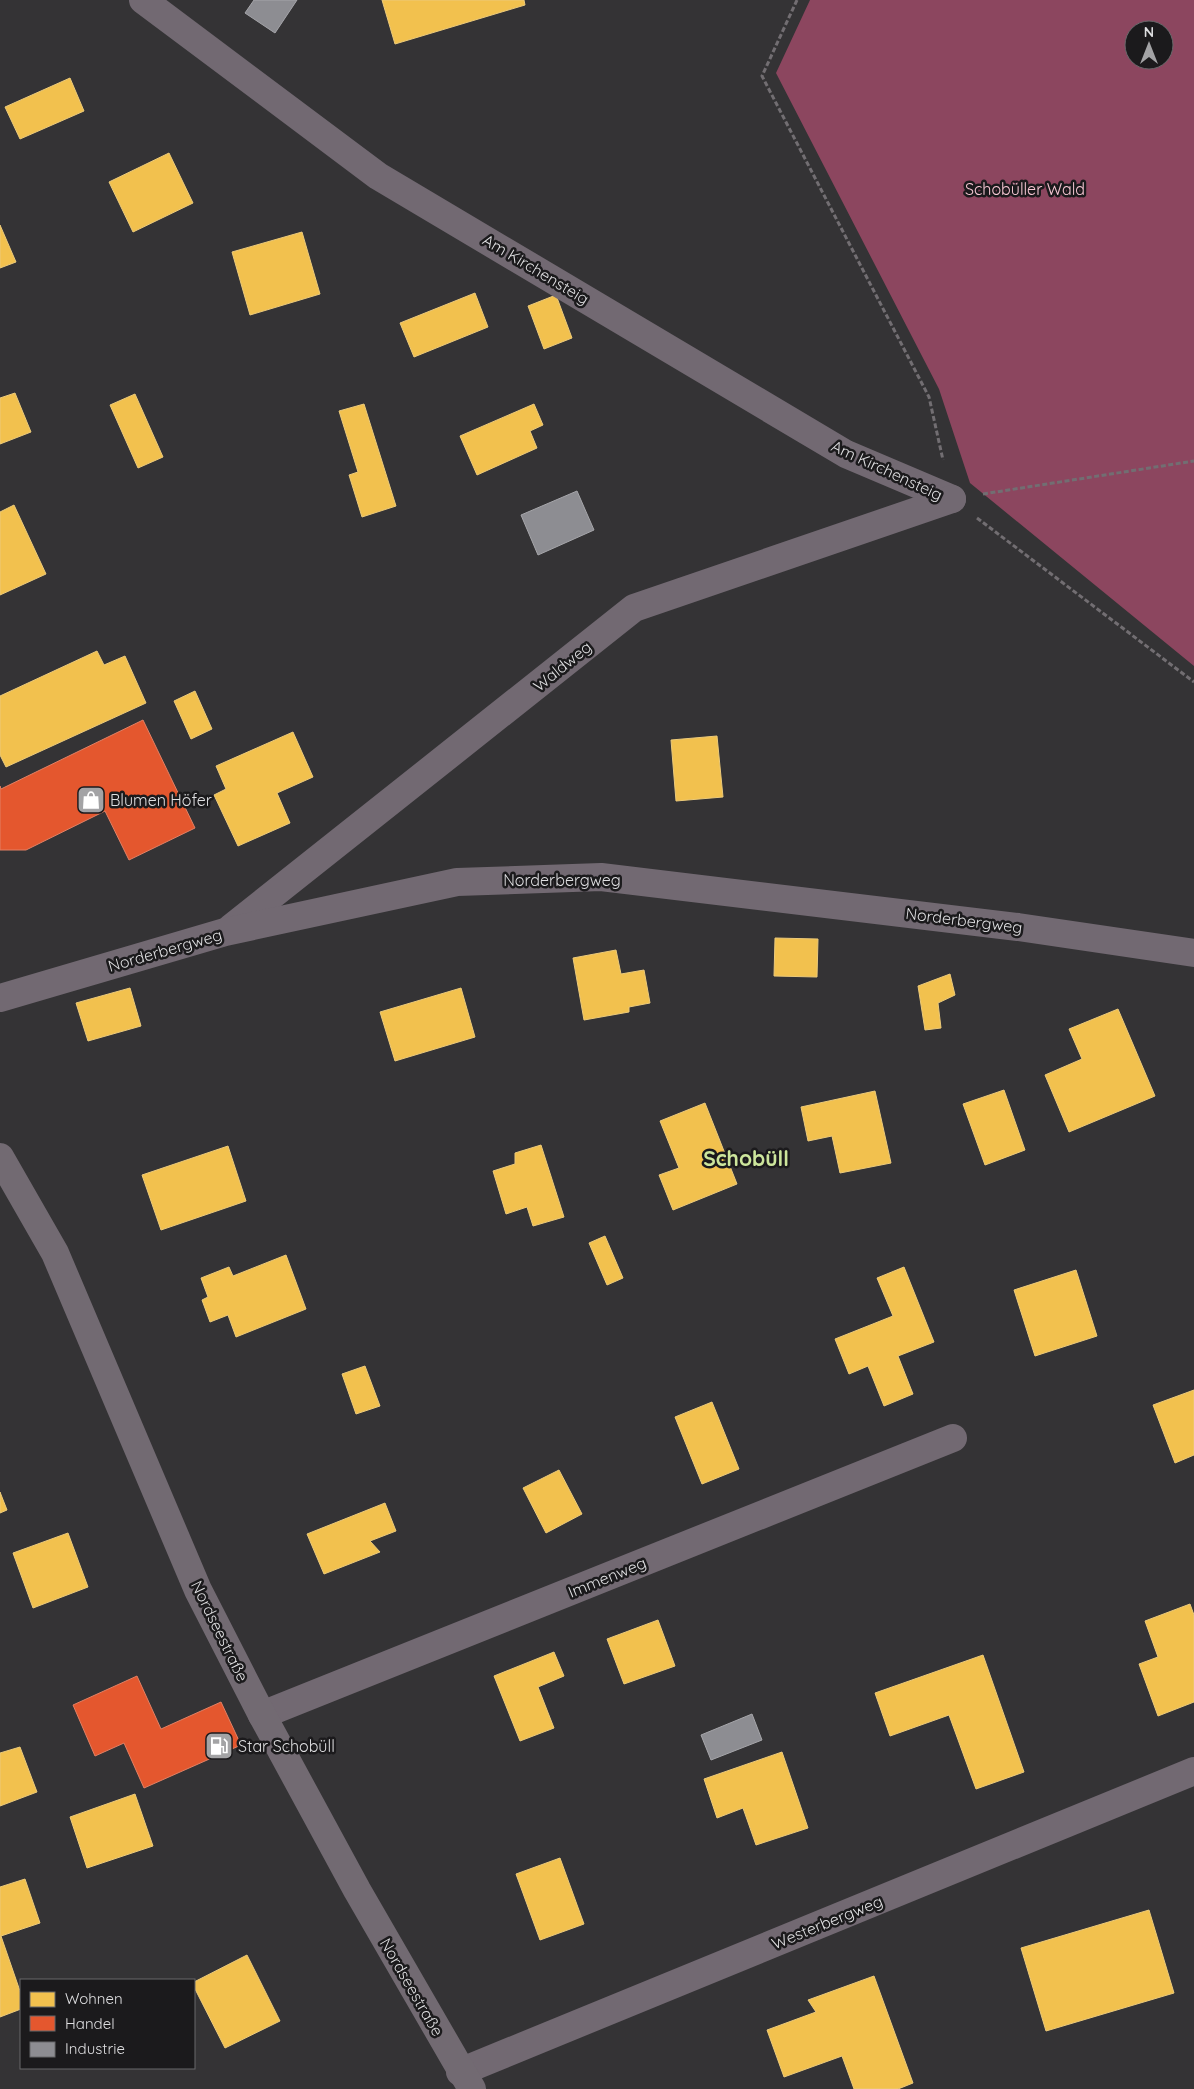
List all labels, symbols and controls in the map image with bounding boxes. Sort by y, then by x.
north arrow [1124,20,1174,70]
text: N [1144,23,1154,41]
park label: Schobüller Wald [965,179,1085,199]
street label: Am Kirchensteig [479,229,593,309]
street label: Am Kirchensteig [828,436,946,504]
street label: Waldweg [529,636,595,696]
shop icon: Blumen Höfer [76,785,106,815]
place label: Blumen Höfer [110,790,212,810]
street label: Norderbergweg [503,870,621,890]
street label: Norderbergweg [904,903,1024,937]
street label: Norderbergweg [106,924,224,976]
district label: Schobüll [703,1145,789,1171]
street label: Immenweg [565,1552,649,1602]
street label: Nordseestraße [187,1577,253,1685]
fuel station icon: Star Schobüll [204,1731,234,1761]
place label: Star Schobüll [238,1736,335,1756]
street label: Westerbergweg [769,1891,885,1953]
street label: Nordseestraße [376,1934,448,2040]
legend [20,1979,195,2069]
text: Wohnen [65,1989,123,2008]
text: Handel [65,2014,115,2033]
text: Industrie [65,2039,125,2058]

